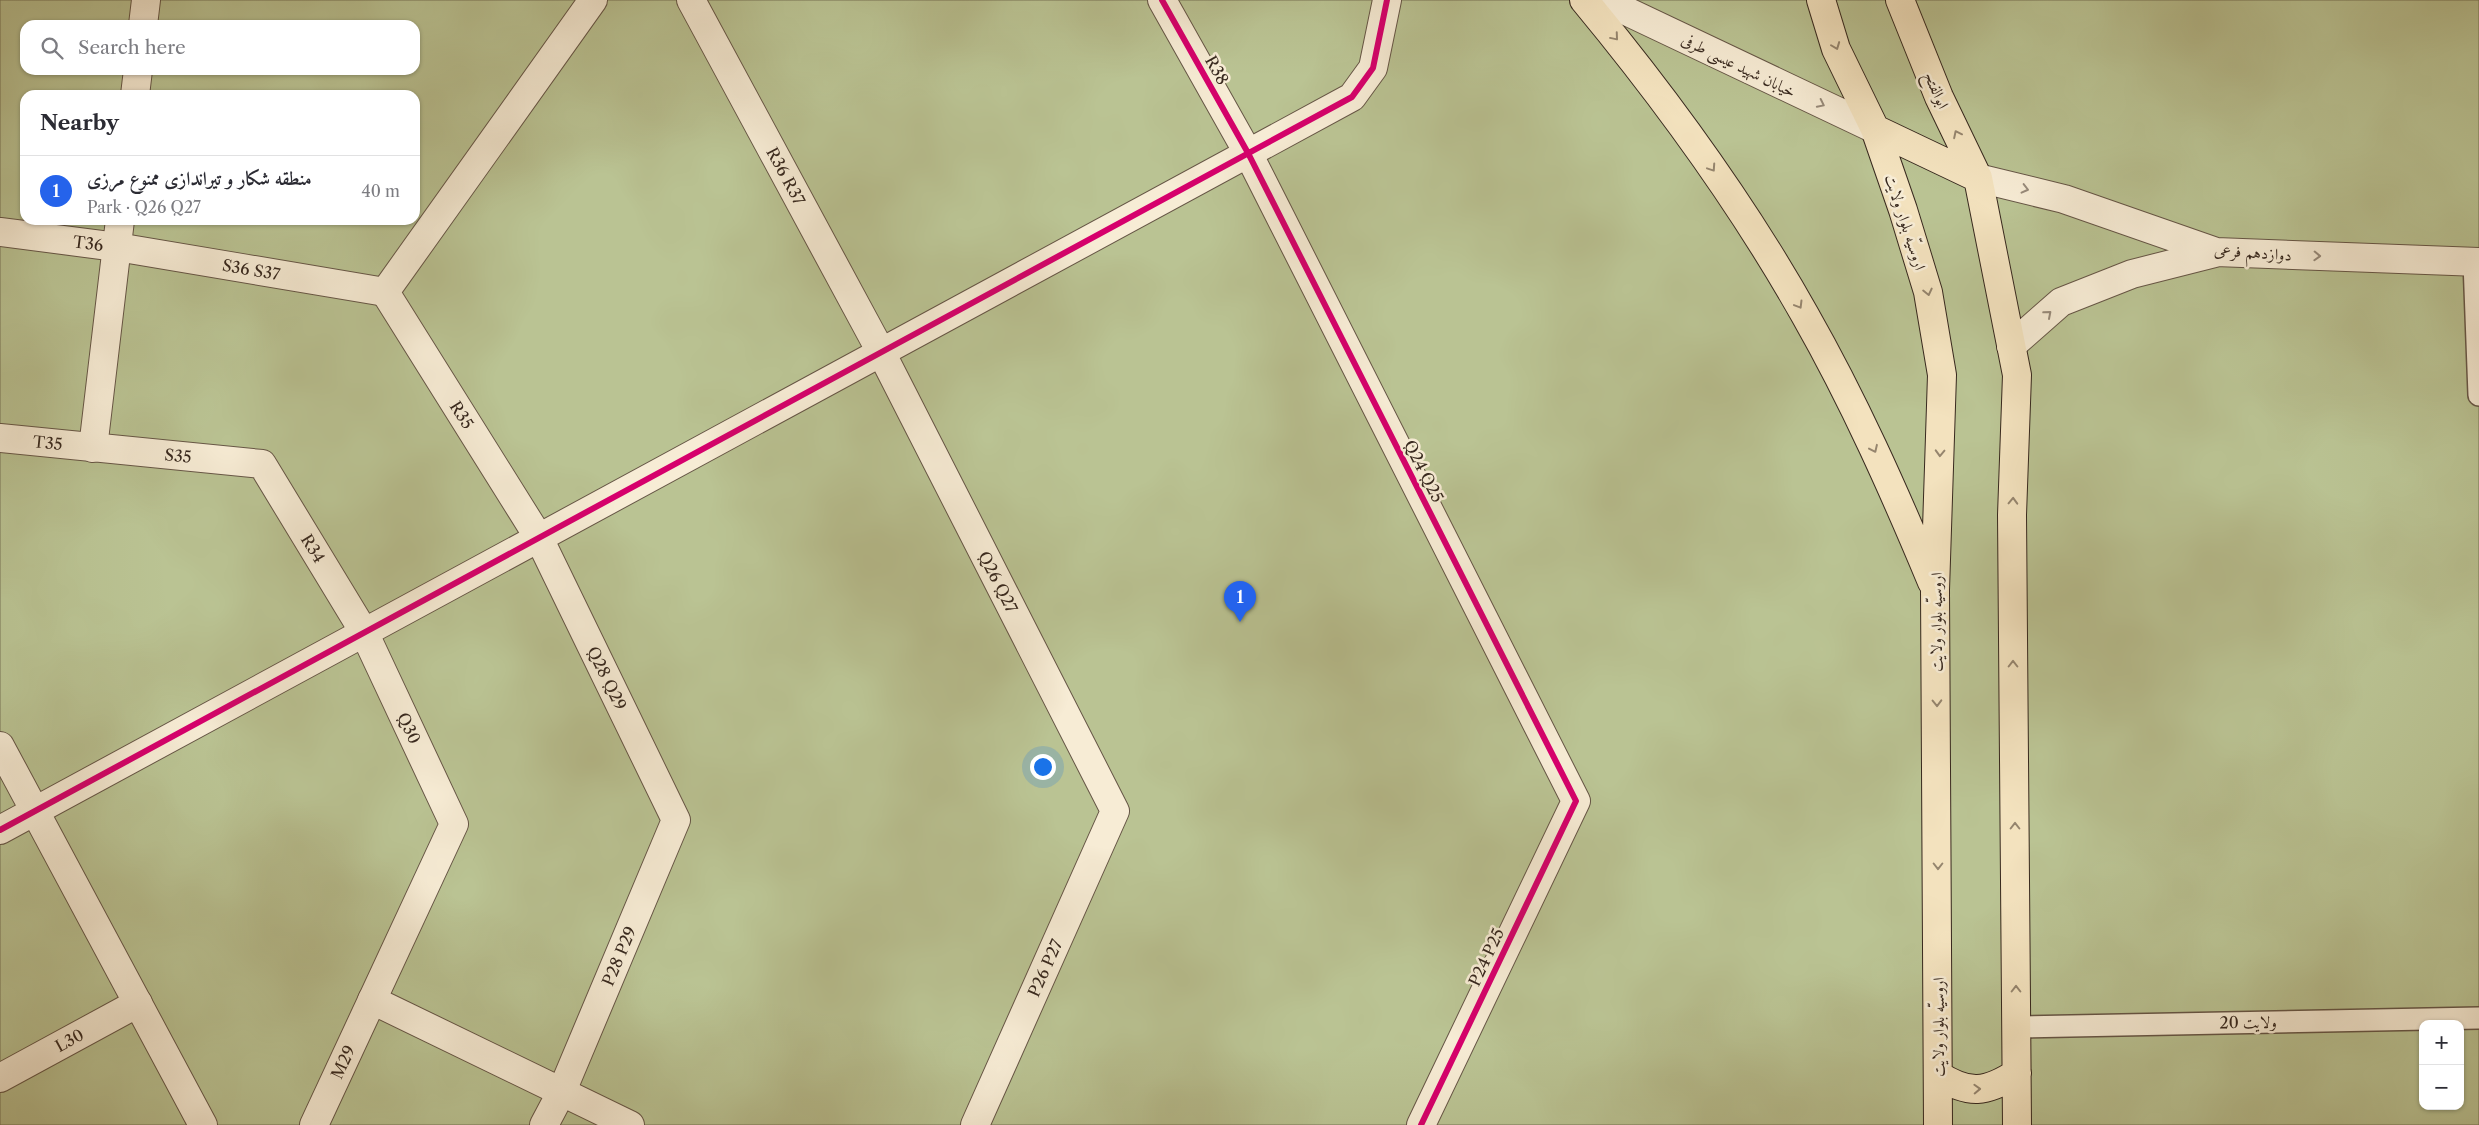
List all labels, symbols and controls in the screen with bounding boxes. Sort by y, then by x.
search box [20,20,420,75]
street label: خیابان شهید عیسی طرفی [1678,29,1800,103]
one-way arrow [1609,32,1618,41]
icon: search [38,34,66,62]
text: Search here [78,36,186,59]
one-way arrow [1830,41,1840,50]
street label: R38 [1201,52,1233,88]
street label: ابوالفتح [1915,68,1954,114]
one-way arrow [1816,98,1825,108]
text: Nearby [40,110,119,135]
one-way arrow [1953,130,1963,139]
street label: R36 R37 [762,144,810,208]
one-way arrow [1706,162,1715,171]
text: منطقه شکار و تیراندازی ممنوع مرزی [87,167,312,190]
street label: اروسیّه بلوار ولایت [1880,171,1932,273]
text: 1 [52,181,60,201]
text: 40 m [361,181,400,201]
one-way arrow [2021,184,2029,194]
text: Park · Q26 Q27 [87,197,201,217]
street label: T36 [72,231,105,255]
street label: دوازدهم فرعی [2213,239,2293,271]
one-way arrow [2314,251,2322,261]
street label: S36 S37 [221,255,282,284]
one-way arrow [1922,288,1933,297]
one-way arrow [1793,299,1803,308]
one-way arrow [2042,311,2051,319]
street label: R35 [446,397,478,433]
street label: T35 [32,431,63,454]
street label: Q24 Q25 [1400,437,1448,505]
street label: S35 [164,444,193,467]
one-way arrow [1868,444,1878,453]
one-way arrow [1934,450,1945,458]
one-way arrow [2007,497,2018,505]
street label: R34 [297,530,330,566]
street label: Q26 Q27 [974,548,1022,616]
street label: اروسیّه بلوار ولایت [1925,572,1947,672]
pin: 1 [1224,581,1256,622]
street label: Q28 Q29 [583,643,631,713]
one-way arrow [2008,660,2018,668]
one-way arrow [1931,700,1942,708]
street label: Q30 [393,709,425,747]
your location [1030,754,1056,780]
one-way arrow [2010,822,2020,830]
one-way arrow [1933,862,1943,870]
street label: P28 P29 [598,923,640,989]
street label: P24 P25 [1464,925,1508,989]
street label: P26 P27 [1023,936,1067,1000]
street label: اروسیّه بلوار ولایت [1927,977,1949,1077]
one-way arrow [2011,985,2021,992]
street label: ولایت 20 [2219,1012,2277,1033]
map controls [2419,1020,2464,1110]
button: + [2419,1020,2464,1065]
street label: L30 [52,1024,87,1056]
street label: M29 [327,1042,359,1082]
button: − [2419,1065,2464,1110]
one-way arrow [1974,1083,1982,1094]

